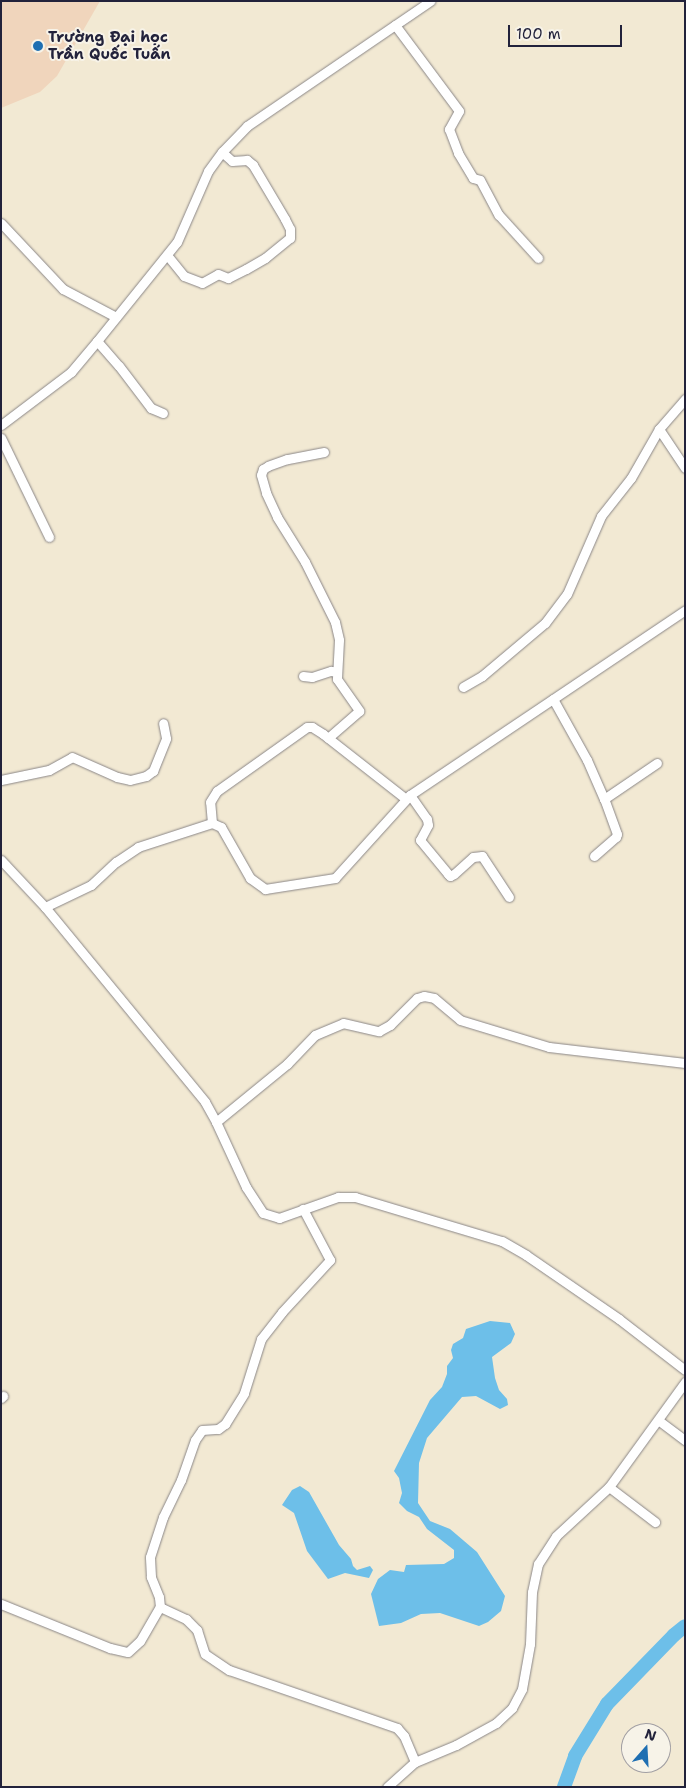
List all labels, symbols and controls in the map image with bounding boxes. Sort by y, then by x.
scale bar [511,15,625,47]
text: 100 m [516,24,561,44]
place label: Trường Đại học Trần Quốc Tuấn [48,28,170,63]
marker: Trường Đại học Trần Quốc Tuấn [32,40,44,52]
north arrow [621,1723,671,1773]
text: N [642,1724,659,1745]

